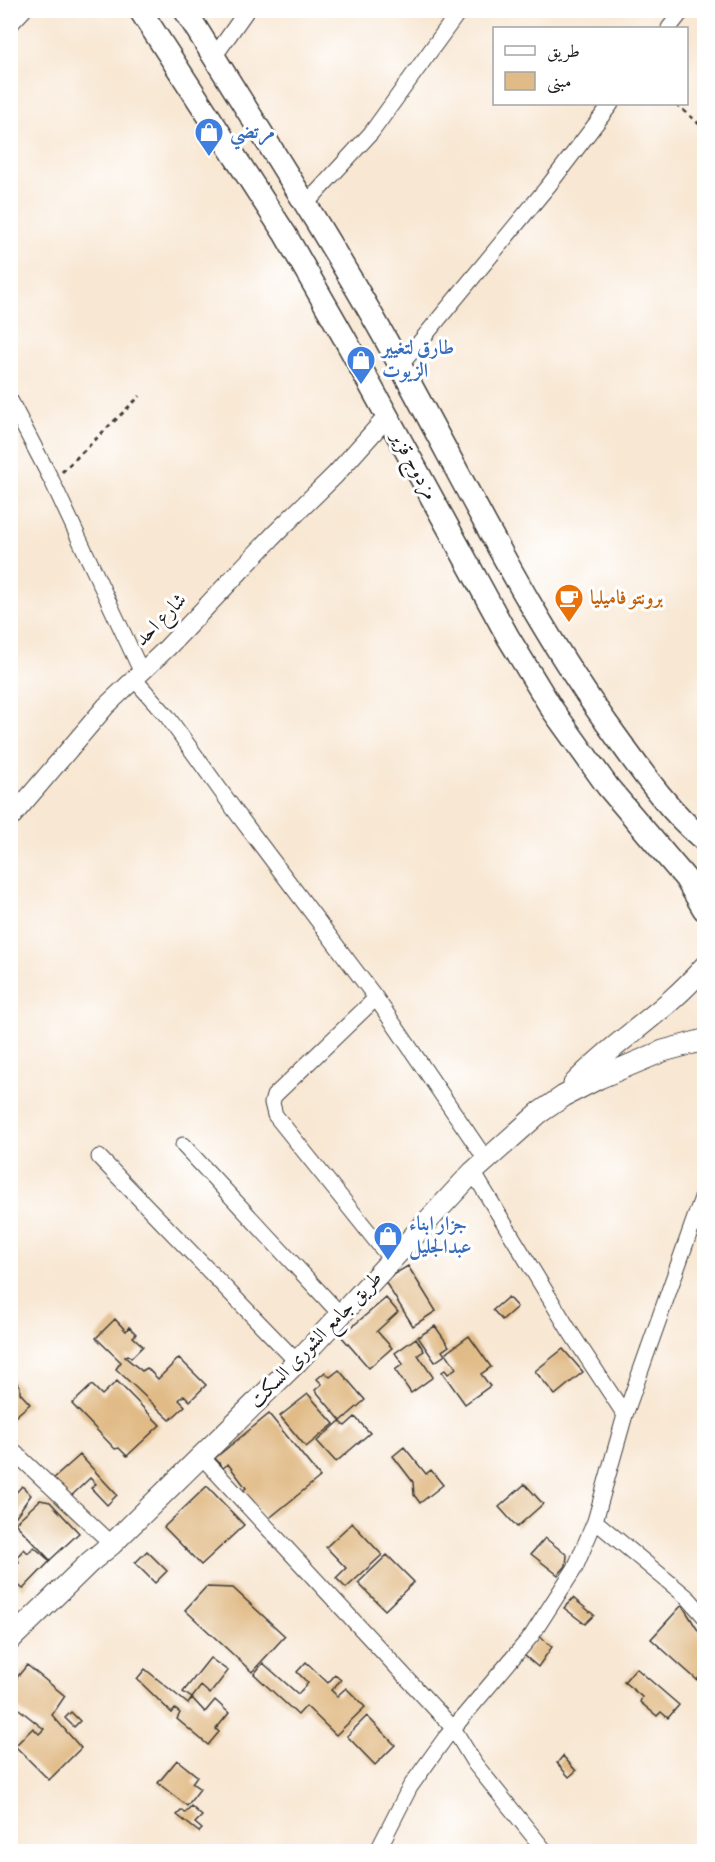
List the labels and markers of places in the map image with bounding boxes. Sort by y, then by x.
shop icon: مرتضي [193,116,225,158]
place label: مرتضي [230,120,275,150]
place label: طارق لتغيير الزيوت [380,336,454,384]
shop icon: طارق لتغيير الزيوت [345,344,377,386]
cafe icon: برونتو فاميليا [553,582,585,624]
place label: برونتو فاميليا [590,586,663,611]
place label: جزار ابناء عبدالجليل [409,1212,472,1260]
shop icon: جزار ابناء عبدالجليل [372,1220,404,1262]

